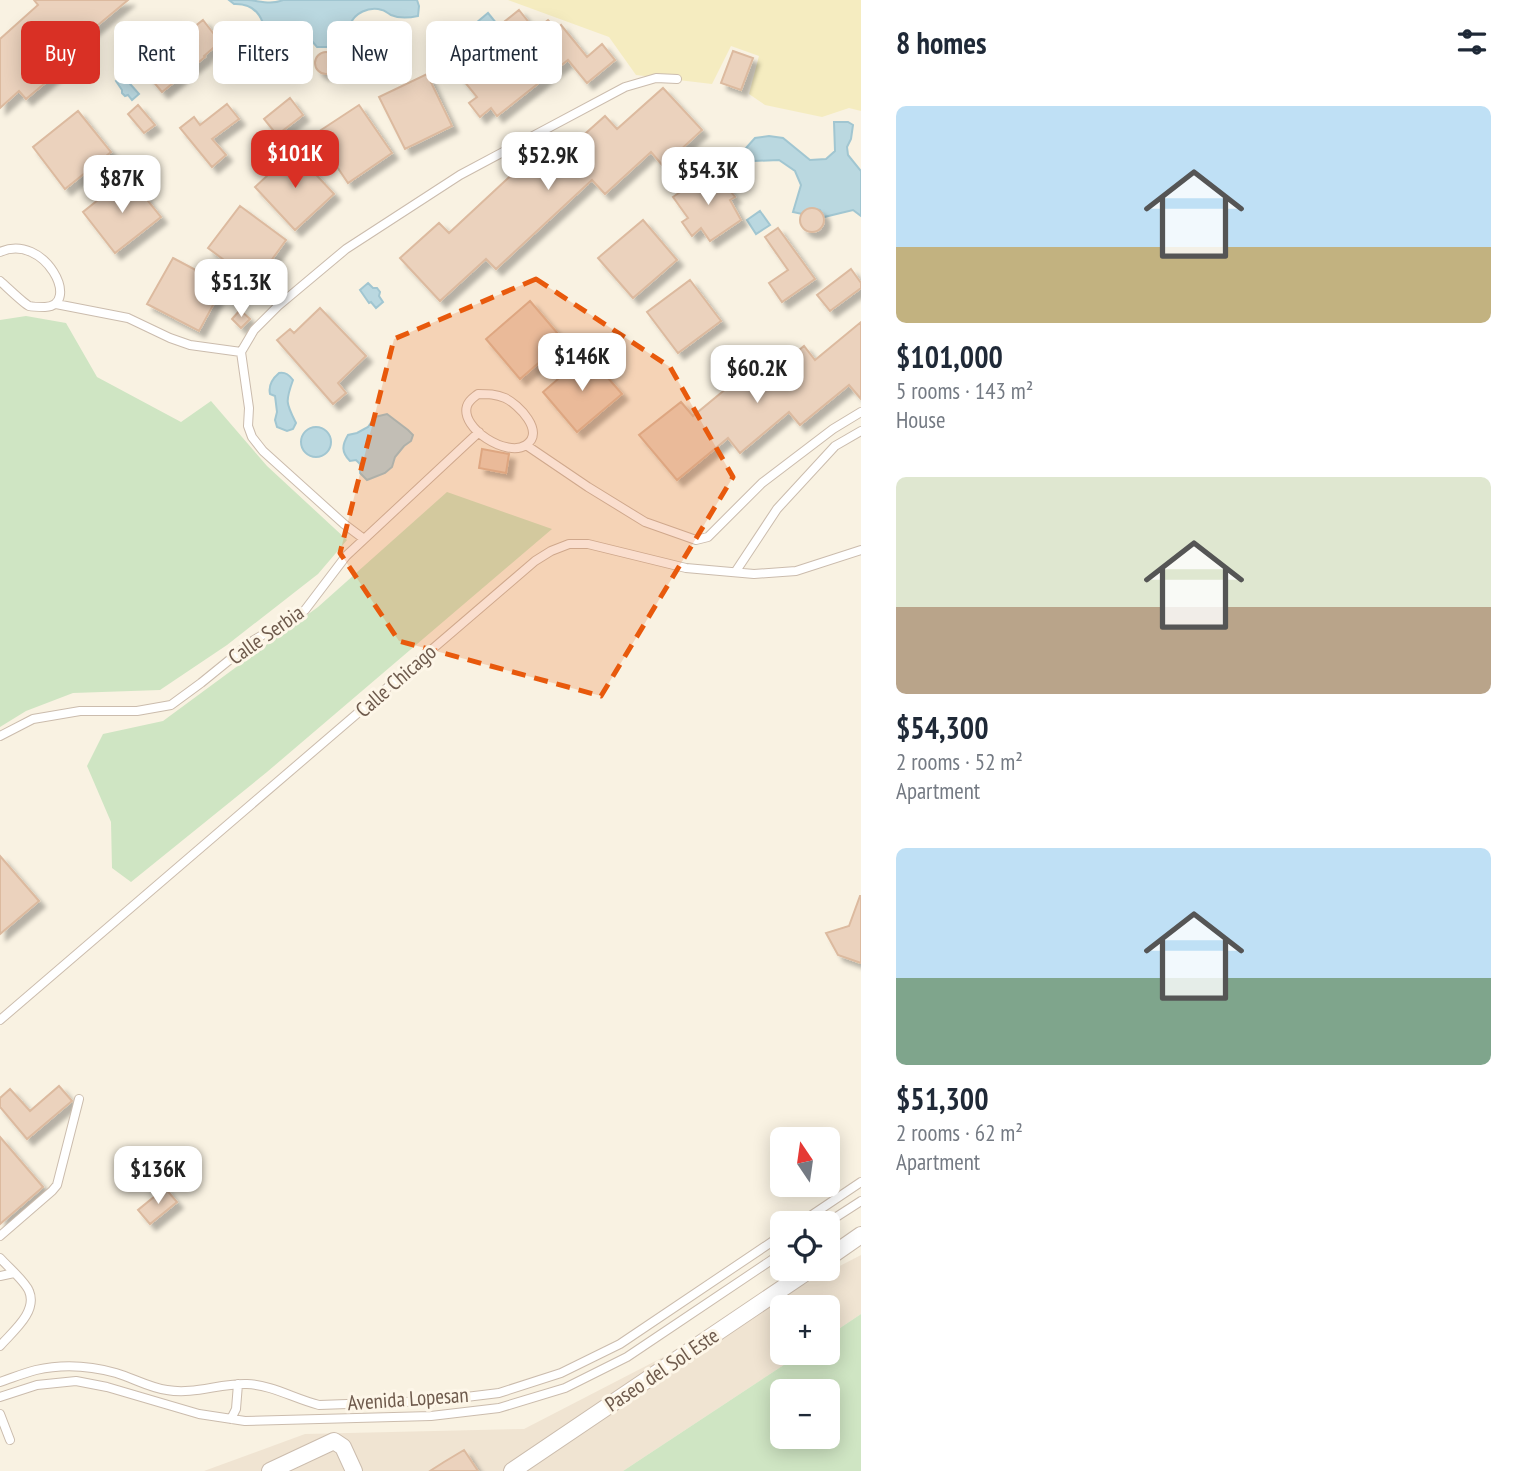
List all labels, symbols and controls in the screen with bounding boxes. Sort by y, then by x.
chip: Buy [21,21,100,84]
chip: Rent [114,21,199,84]
chip: Filters [213,21,313,84]
chip: New [327,21,412,84]
chip: Apartment [426,21,562,84]
text: 8 homes [896,23,987,62]
icon: filters [1453,23,1491,61]
pin: $101K [246,130,344,190]
pin: $52.9K [491,132,605,192]
text: $101K [267,138,323,167]
text: $52.9K [518,140,578,169]
pin: $54.3K [651,148,765,207]
icon: home [1131,151,1257,277]
text: $54.3K [678,155,738,184]
pin: $87K [81,156,163,215]
text: $87K [100,163,144,192]
pin: $51.3K [184,260,298,319]
text: $51.3K [211,267,271,296]
pin: $146K [533,334,631,393]
text: $101,000 [896,337,1003,376]
text: $146K [554,341,610,370]
pin: $60.2K [700,346,814,405]
text: $60.2K [727,353,787,382]
text: 5 rooms · 143 m² [896,376,1033,405]
text: House [896,405,946,434]
icon: home [1131,522,1257,648]
street label: Calle Serbia [223,599,309,670]
street label: Calle Chicago [350,638,442,723]
text: $54,300 [896,708,989,747]
text: 2 rooms · 52 m² [896,747,1023,776]
text: Apartment [896,776,980,805]
icon: home [1131,893,1257,1019]
text: $51,300 [896,1079,989,1118]
text: 2 rooms · 62 m² [896,1118,1023,1147]
north arrow [770,1127,840,1197]
map controls [770,1127,840,1449]
pin: $136K [109,1146,207,1206]
text: Apartment [896,1147,980,1176]
text: $136K [130,1154,186,1183]
button: locate [770,1211,840,1281]
button: + [770,1295,840,1365]
street label: Paseo del Sol Este [600,1322,724,1418]
button: − [770,1379,840,1449]
street label: Avenida Lopesan [347,1381,469,1416]

